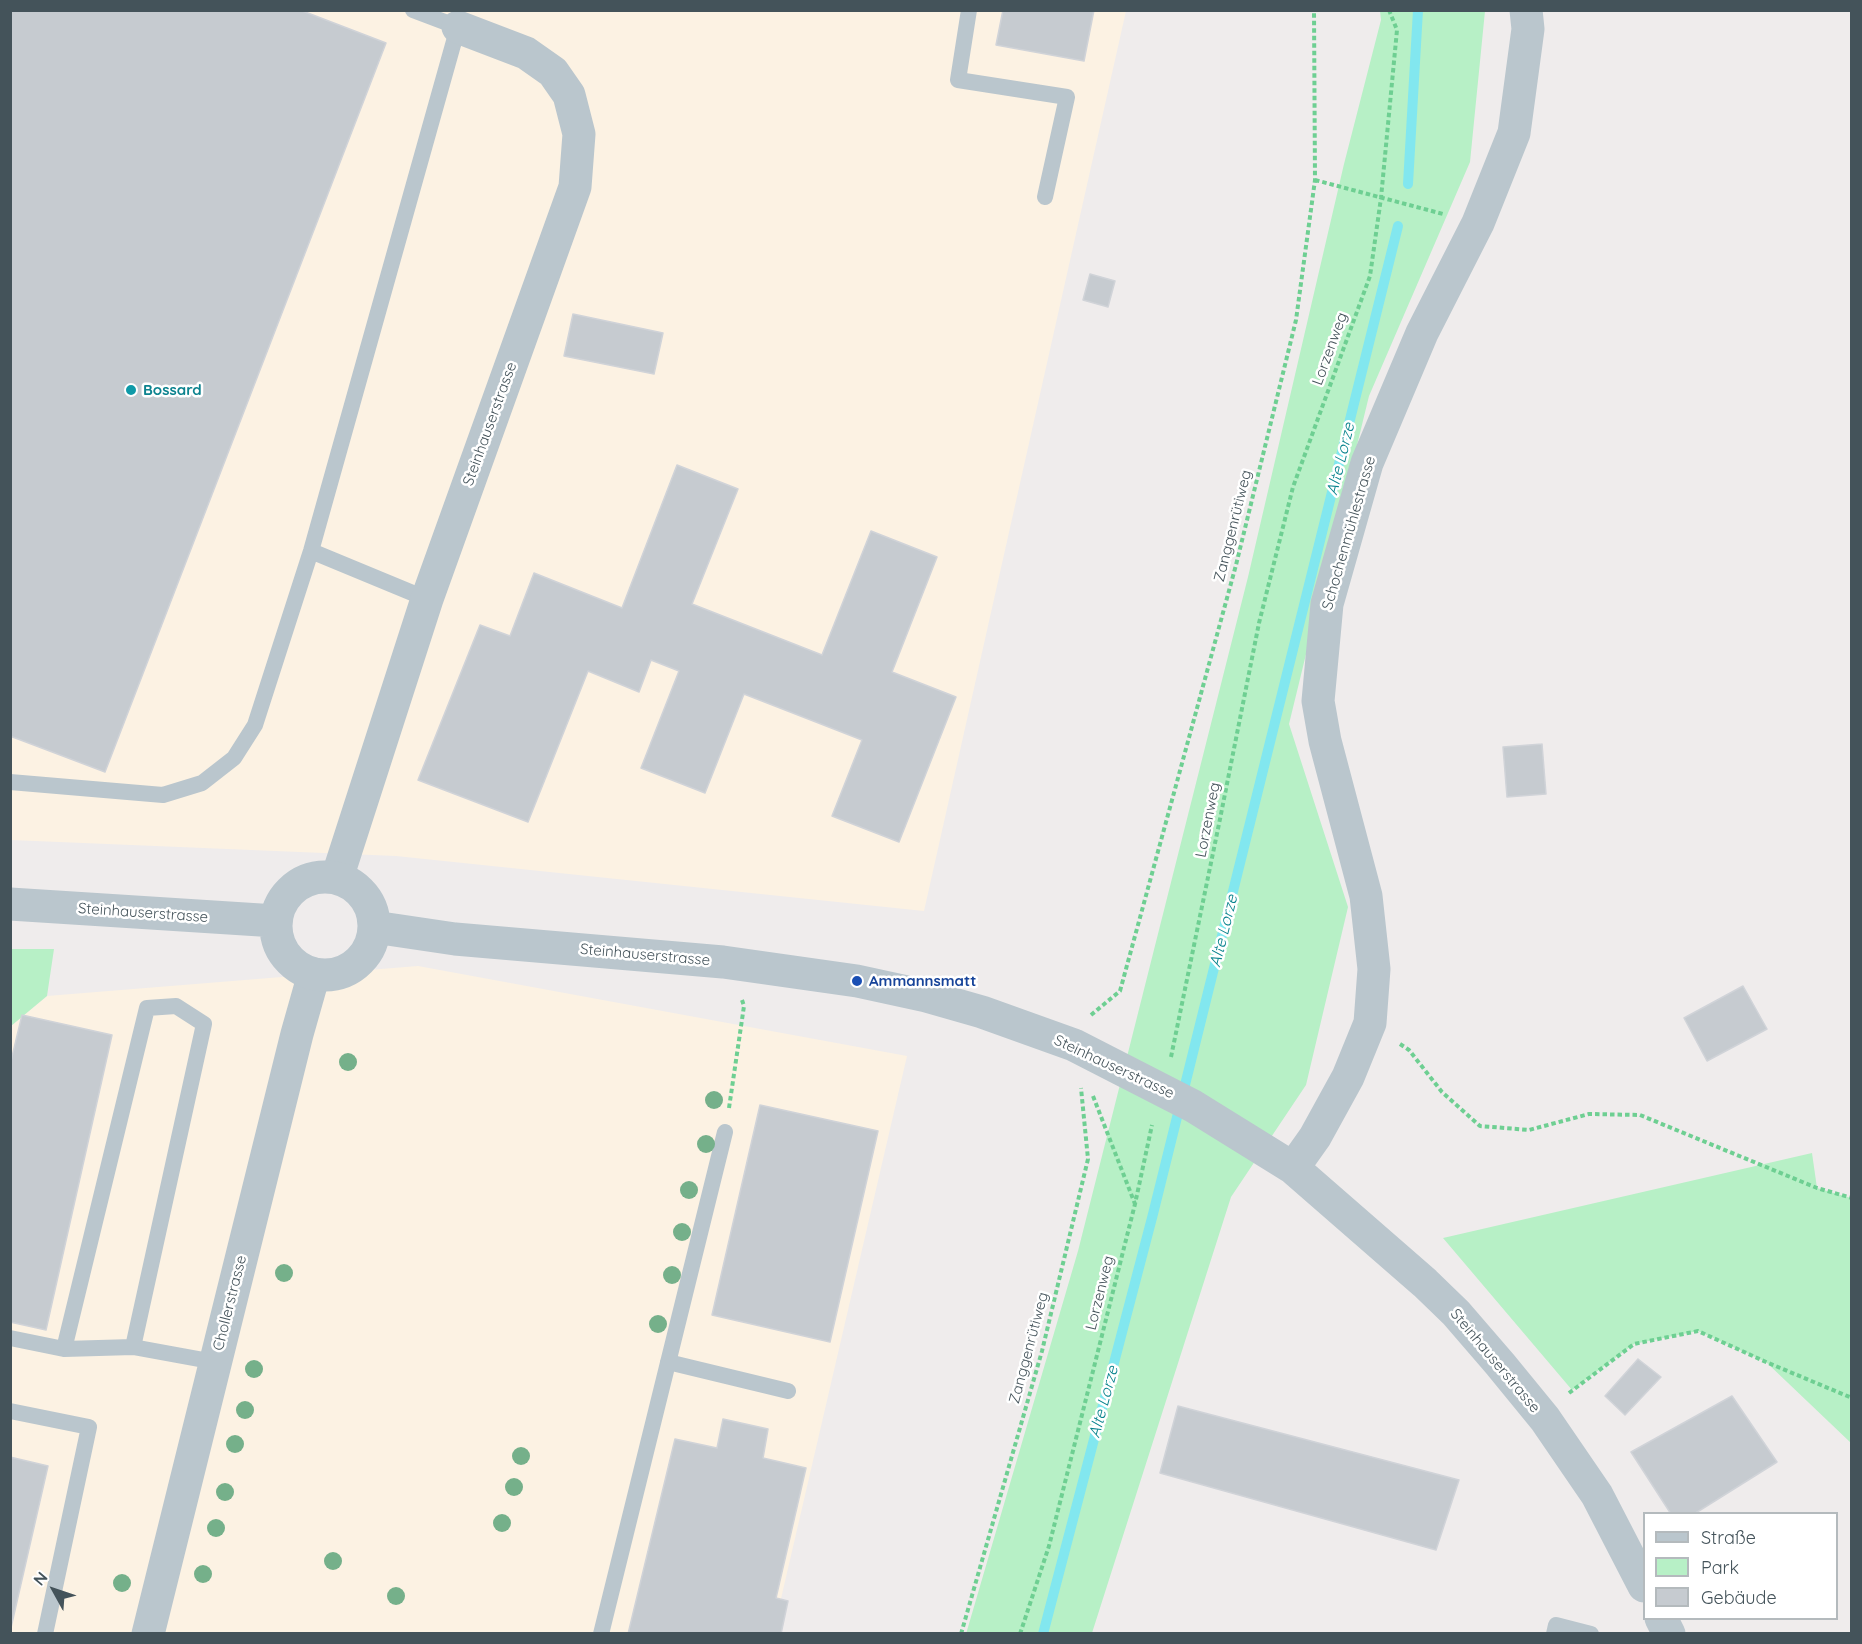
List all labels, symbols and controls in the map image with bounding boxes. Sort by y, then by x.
street label: Lorzenweg [1309,310,1351,388]
street label: Steinhauserstrasse [459,360,521,488]
place label: Bossard [143,381,202,399]
marker: Bossard [124,383,138,397]
water label: Alte Lorze [1323,421,1359,497]
street label: Schochenmühlestrasse [1318,454,1380,612]
street label: Zanggenrütiweg [1210,468,1256,584]
street label: Lorzenweg [1192,781,1224,859]
water label: Alte Lorze [1206,893,1242,969]
street label: Steinhauserstrasse [77,899,209,927]
street label: Steinhauserstrasse [579,940,711,970]
place label: Ammannsmatt [869,972,976,990]
marker: Ammannsmatt [850,974,864,988]
street label: Steinhauserstrasse [1051,1031,1177,1103]
street label: Chollerstrasse [209,1253,251,1353]
street label: Lorzenweg [1082,1254,1118,1332]
street label: Zanggenrütiweg [1005,1290,1053,1406]
street label: Steinhauserstrasse [1446,1305,1544,1417]
water label: Alte Lorze [1085,1364,1123,1440]
legend [1643,1512,1838,1620]
text: Straße [1701,1526,1756,1549]
text: Park [1701,1556,1739,1579]
north arrow [24,1560,84,1620]
text: N [29,1568,52,1589]
text: Gebäude [1701,1586,1777,1609]

